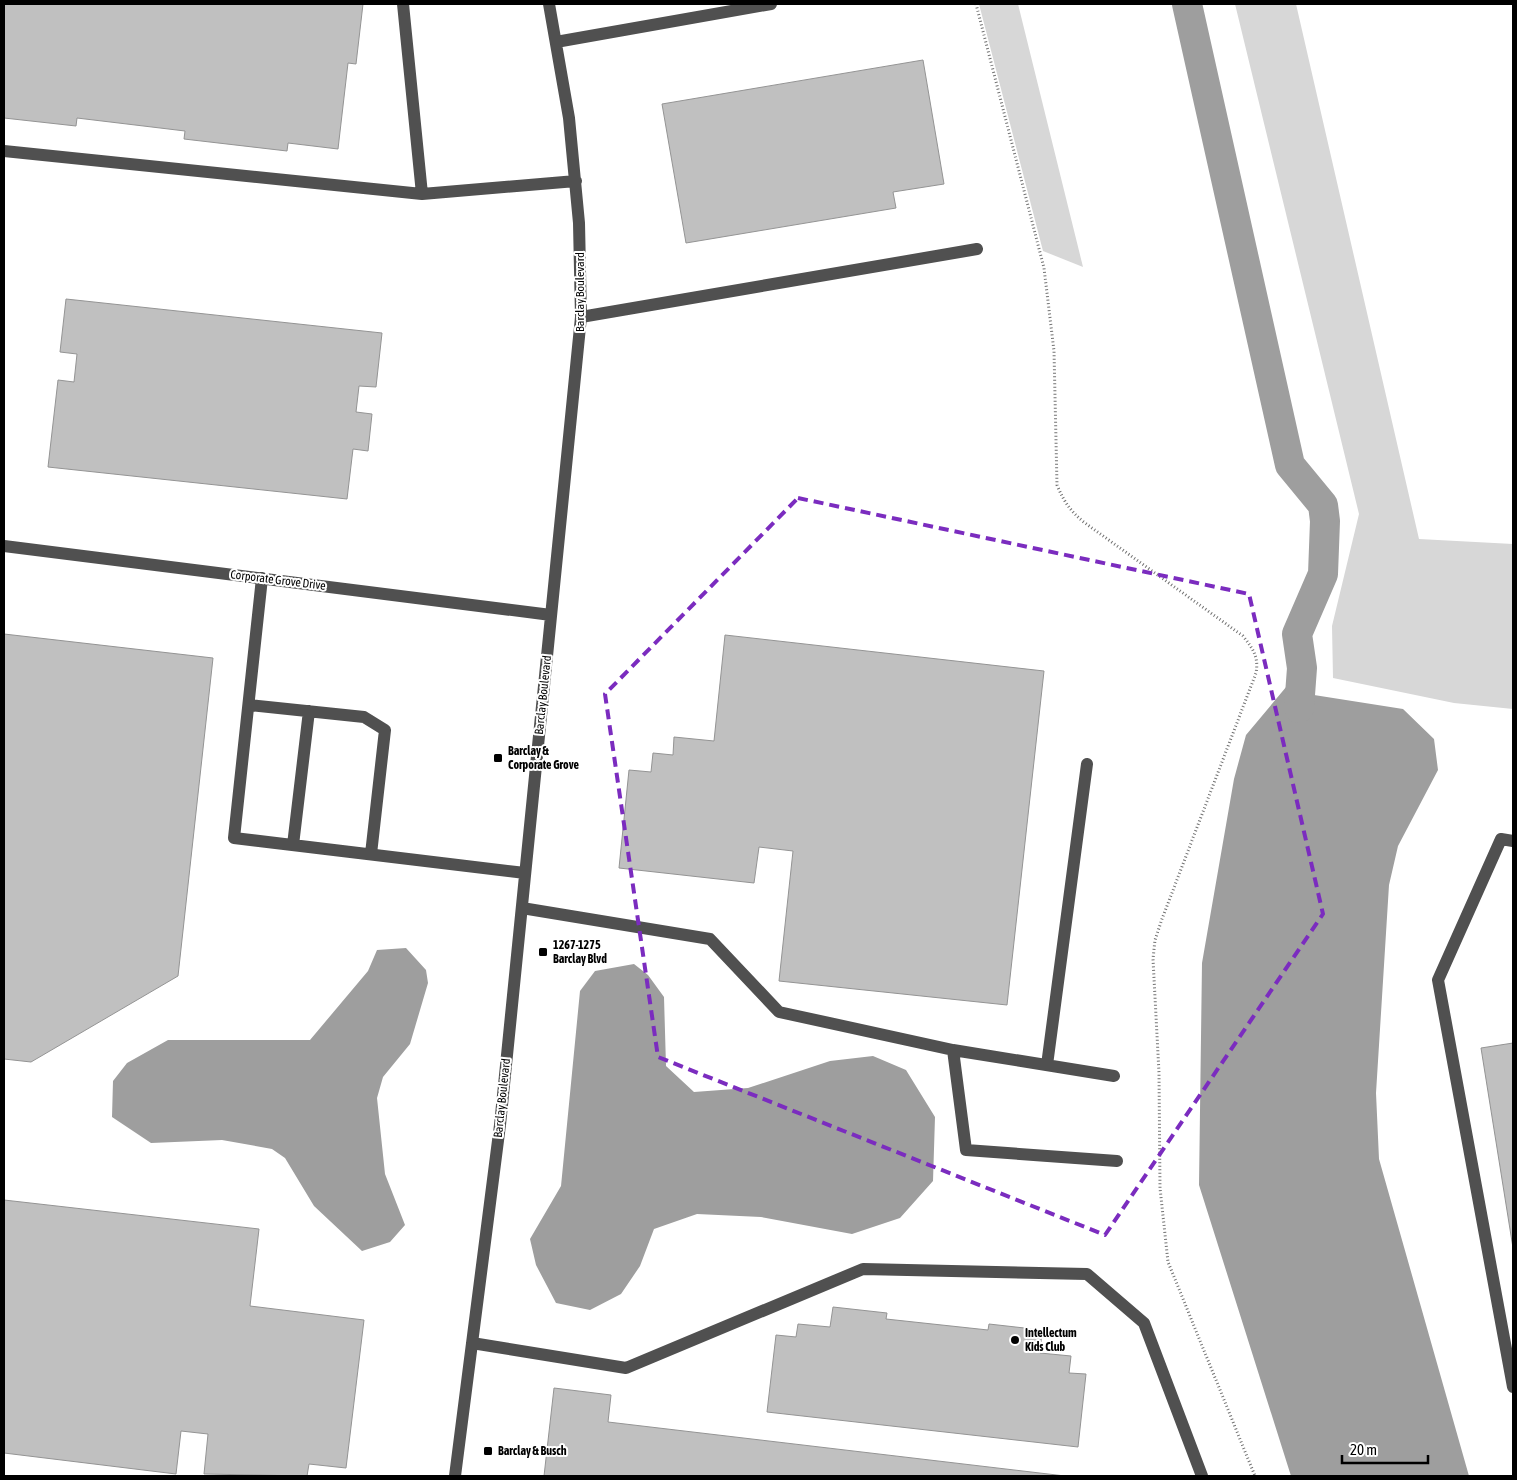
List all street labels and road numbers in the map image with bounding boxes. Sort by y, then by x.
street label: Barclay Boulevard [573,252,587,332]
street label: Corporate Grove Drive [230,567,326,593]
street label: Barclay Boulevard [532,655,554,735]
street label: Barclay Boulevard [491,1058,513,1138]

